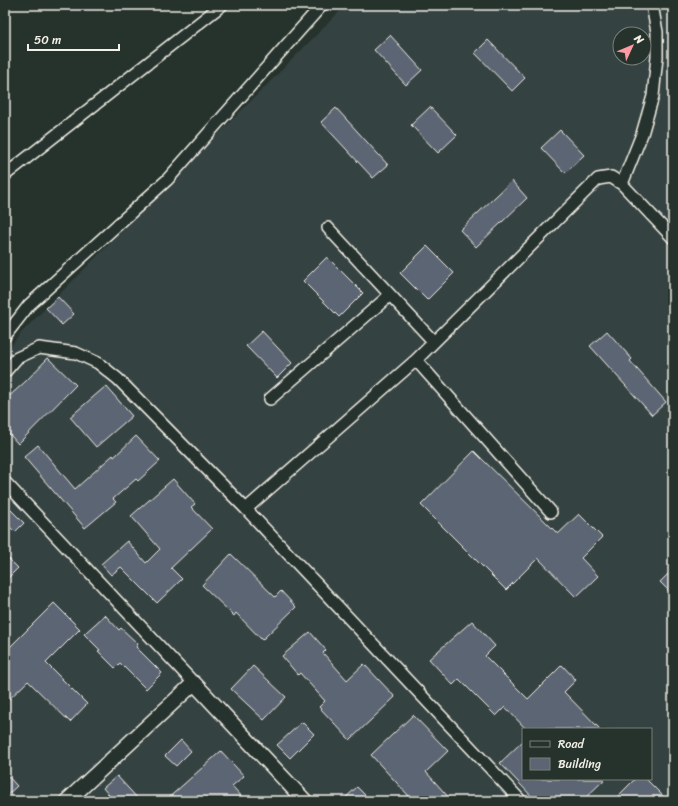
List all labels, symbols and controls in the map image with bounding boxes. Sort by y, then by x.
scale bar [28,26,119,52]
north arrow [612,26,652,66]
text: 50 m [34,29,61,51]
text: N [629,29,649,49]
legend [522,728,652,780]
text: Road [558,733,585,755]
text: Building [558,753,601,775]

